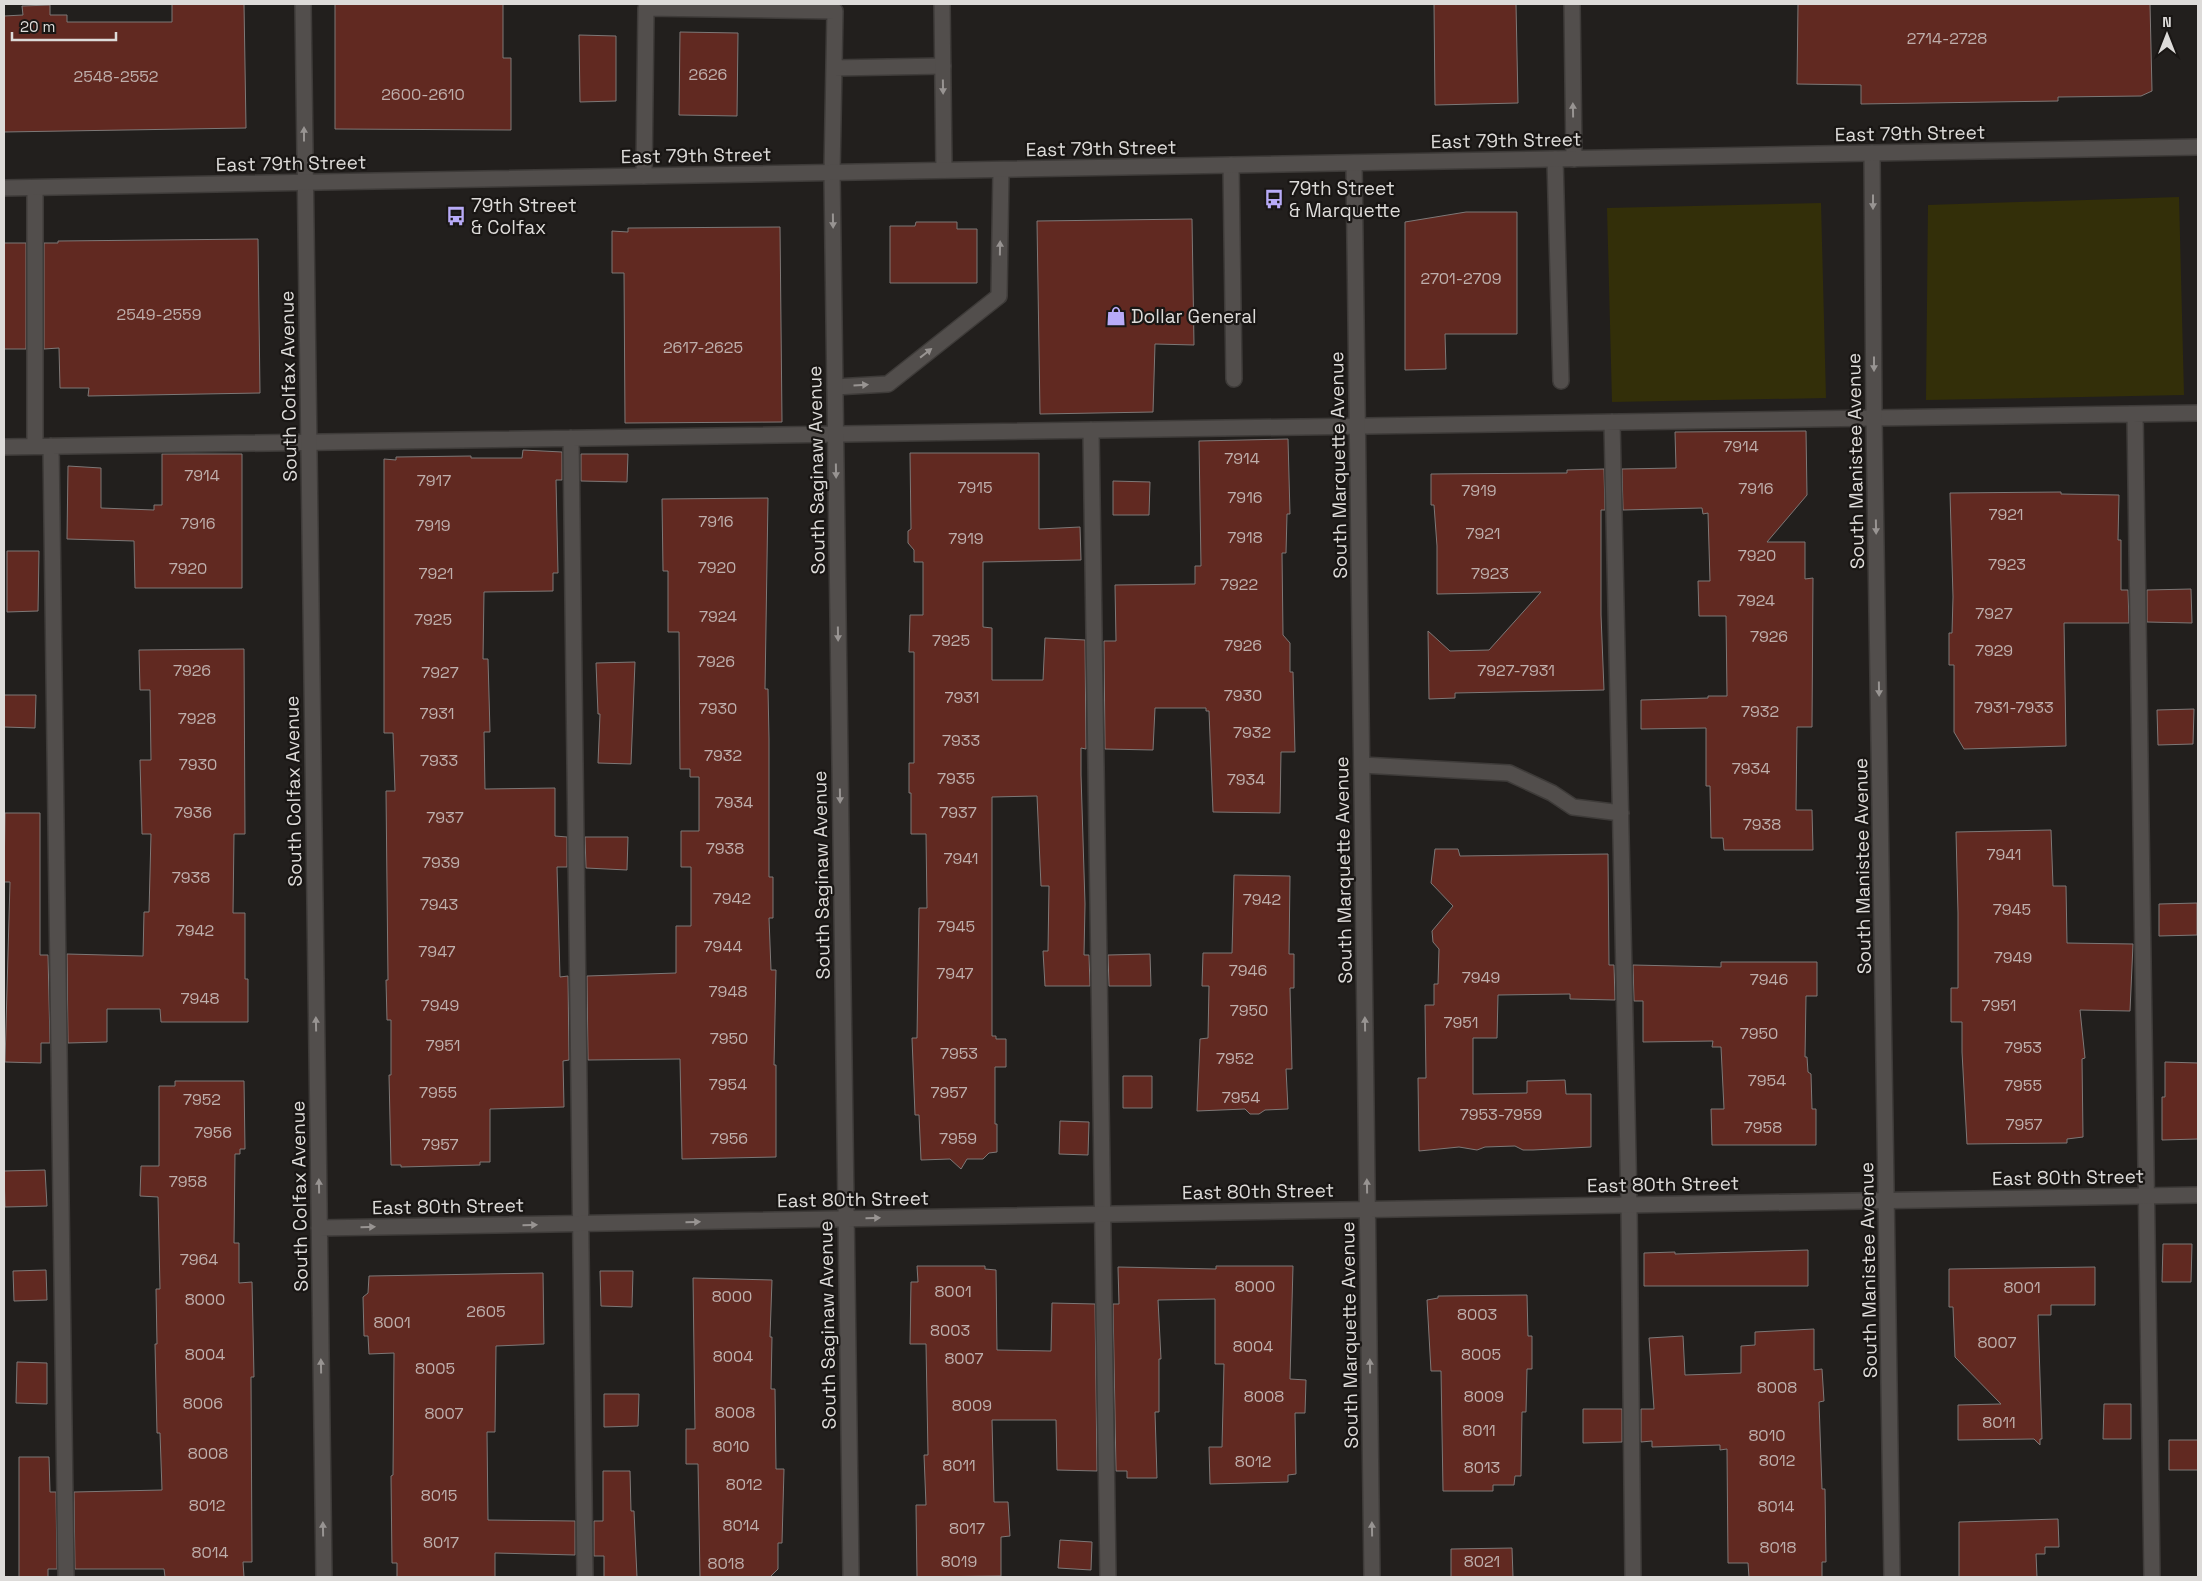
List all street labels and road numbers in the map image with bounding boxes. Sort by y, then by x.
street label: East 79th Street [1834,120,1986,147]
street label: East 79th Street [1430,127,1582,154]
street label: East 79th Street [1025,135,1177,162]
street label: East 79th Street [620,142,772,169]
street label: East 79th Street [215,150,367,177]
street label: South Colfax Avenue [274,290,303,482]
street label: South Marquette Avenue [1324,351,1353,579]
street label: South Manistee Avenue [1841,353,1870,569]
street label: South Saginaw Avenue [802,365,831,575]
street label: South Colfax Avenue [279,695,308,887]
street label: South Marquette Avenue [1329,756,1358,984]
street label: South Manistee Avenue [1848,758,1877,974]
street label: South Saginaw Avenue [807,770,836,980]
street label: South Colfax Avenue [285,1100,314,1292]
street label: South Manistee Avenue [1854,1162,1883,1378]
street label: East 80th Street [1992,1164,2144,1191]
street label: East 80th Street [1587,1171,1739,1198]
street label: East 80th Street [1182,1178,1334,1205]
street label: East 80th Street [777,1186,929,1213]
street label: East 80th Street [372,1193,524,1220]
street label: South Saginaw Avenue [813,1220,842,1430]
street label: South Marquette Avenue [1335,1221,1364,1449]

